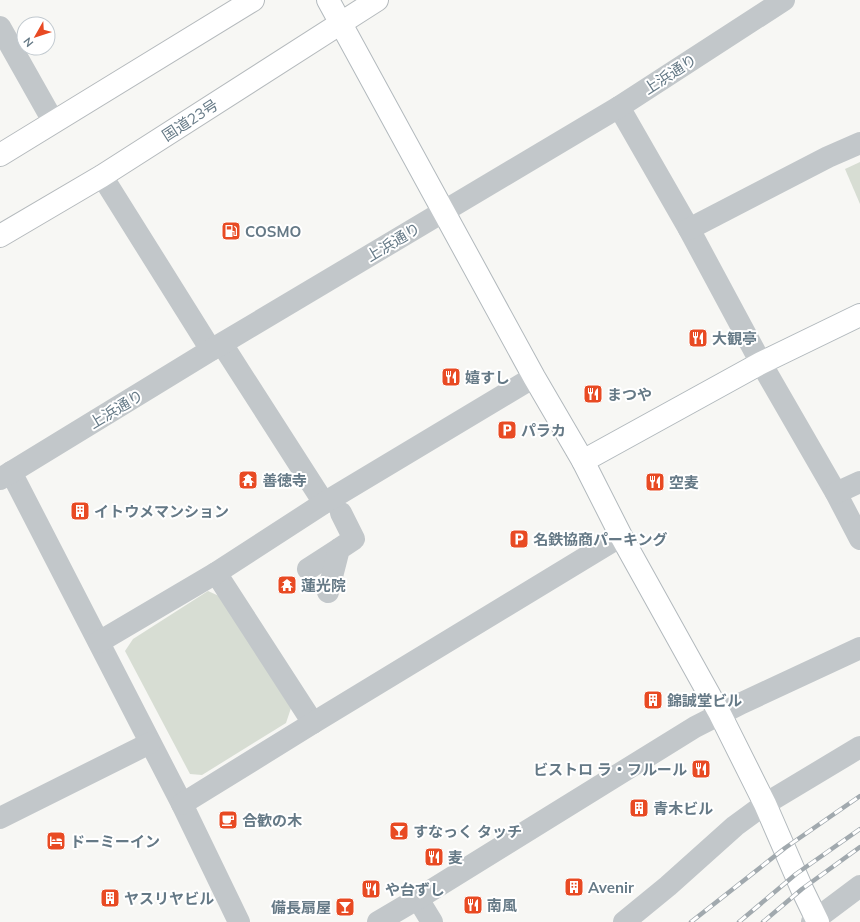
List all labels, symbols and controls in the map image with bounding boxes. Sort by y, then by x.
north arrow [16,16,56,56]
text: N [20,35,36,50]
street label: 上浜通り [640,50,700,98]
street label: 国道23号 [158,95,222,145]
street label: 上浜通り [362,218,424,266]
fuel station icon: COSMO [220,220,242,242]
place label: COSMO [245,222,301,241]
restaurant icon: 大観亭 [687,327,709,349]
place label: 大観亭 [712,329,757,348]
restaurant icon: 嬉すし [440,366,462,388]
place label: 嬉すし [465,368,510,387]
restaurant icon: まつや [582,383,604,405]
street label: 上浜通り [85,385,147,433]
place label: まつや [607,385,652,404]
parking icon: パラカ [496,419,518,441]
place label: パラカ [521,421,566,440]
temple icon: 善徳寺 [237,469,259,491]
place label: 善徳寺 [262,471,307,490]
restaurant icon: 空麦 [644,471,666,493]
place label: 空麦 [669,473,699,492]
building icon: イトウメマンション [69,500,91,522]
place label: イトウメマンション [94,502,229,521]
parking icon: 名鉄協商パーキング [508,528,530,550]
place label: 名鉄協商パーキング [533,530,668,549]
temple icon: 蓮光院 [276,574,298,596]
place label: 蓮光院 [301,576,346,595]
building icon: 錦誠堂ビル [642,689,664,711]
place label: 錦誠堂ビル [667,691,742,710]
restaurant icon: ビストロ ラ・フルール [690,758,712,780]
place label: ビストロ ラ・フルール [533,760,687,779]
building icon: 青木ビル [628,797,650,819]
place label: 青木ビル [653,799,713,818]
cafe icon: 合歓の木 [217,809,239,831]
place label: 合歓の木 [242,811,302,830]
bar icon: すなっく タッチ [388,820,410,842]
place label: すなっく タッチ [413,822,522,841]
hotel icon: ドーミーイン [45,830,67,852]
place label: ドーミーイン [70,832,160,851]
restaurant icon: 麦 [423,846,445,868]
place label: 麦 [448,848,463,867]
building icon: Avenir [563,876,585,898]
restaurant icon: や台ずし [360,878,382,900]
place label: Avenir [588,878,634,897]
place label: や台ずし [385,880,445,899]
building icon: ヤスリヤビル [99,887,121,909]
place label: ヤスリヤビル [124,889,214,908]
restaurant icon: 南風 [462,894,484,916]
bar icon: 備長扇屋 [334,896,356,918]
place label: 南風 [487,896,517,915]
place label: 備長扇屋 [271,898,331,917]

